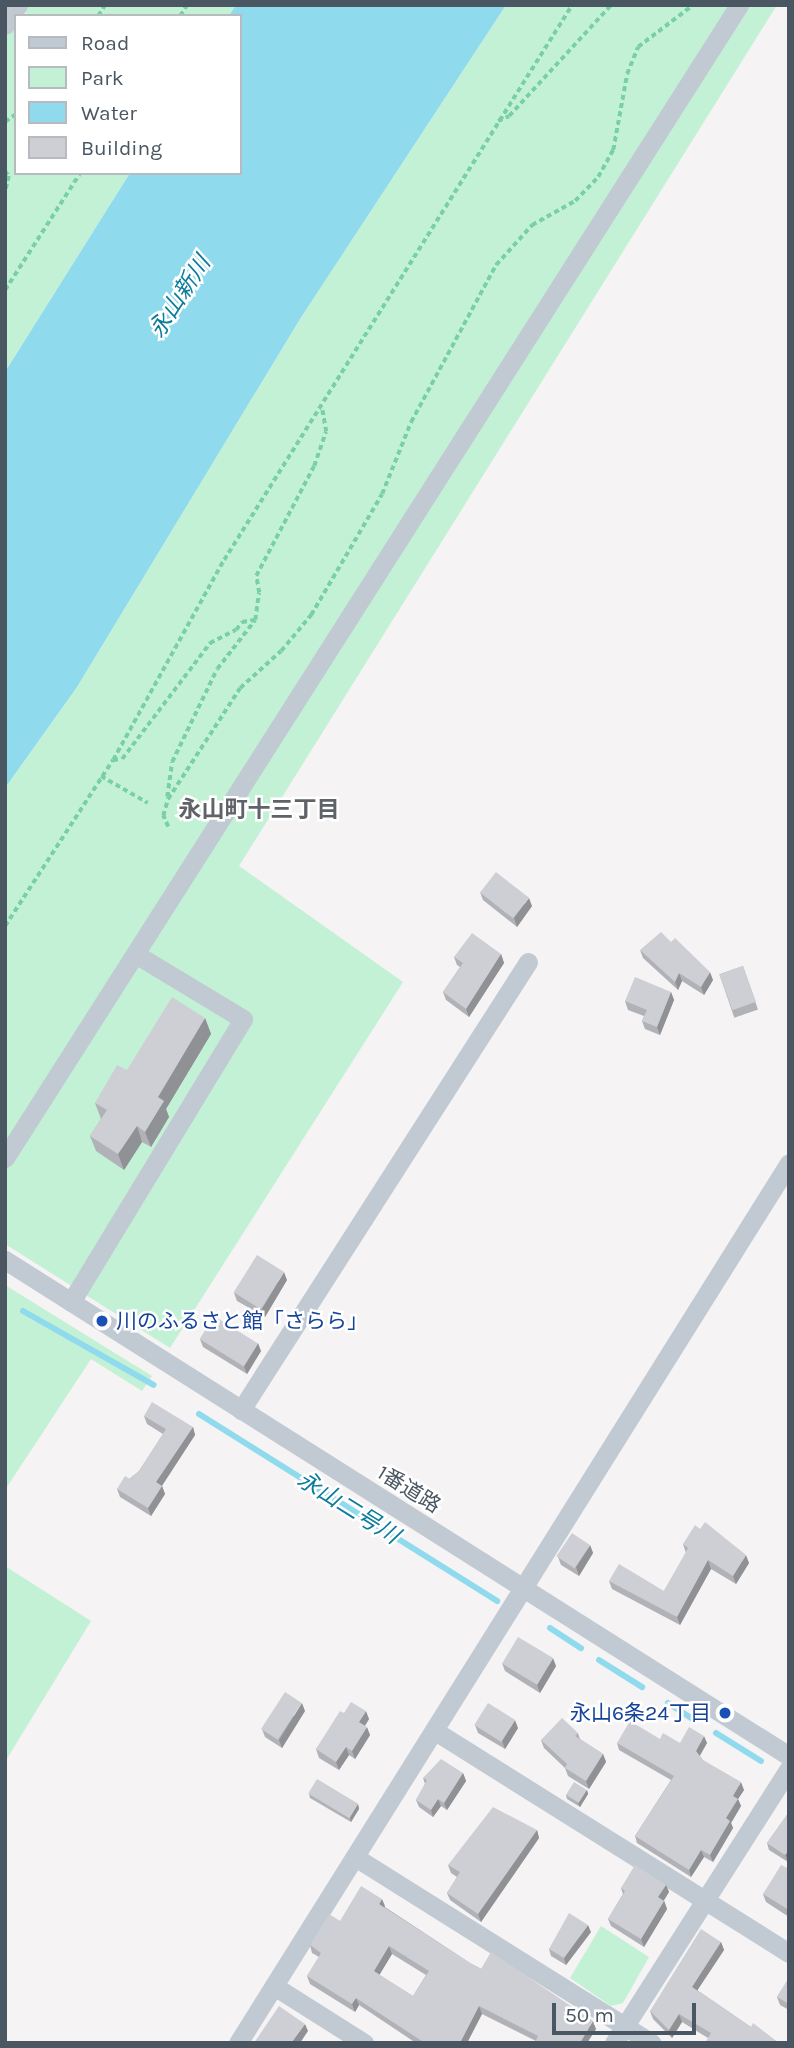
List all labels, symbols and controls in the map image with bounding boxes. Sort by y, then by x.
legend [14,14,242,175]
text: Road [81,31,129,55]
text: Park [81,66,124,90]
text: Water [81,101,137,125]
text: Building [81,136,162,160]
water label: 永山新川 [143,251,217,343]
district label: 永山町十三丁目 [179,796,339,824]
place label: 川のふるさと館「さらら」 [116,1308,368,1334]
marker: 川のふるさと館「さらら」 [94,1313,110,1329]
street label: 1番道路 [373,1460,445,1518]
water label: 永山二号川 [292,1466,404,1550]
place label: 永山6条24丁目 [570,1700,711,1726]
marker: 永山6条24丁目 [717,1705,733,1721]
scale bar [556,1988,700,2032]
text: 50 m [565,2003,614,2027]

